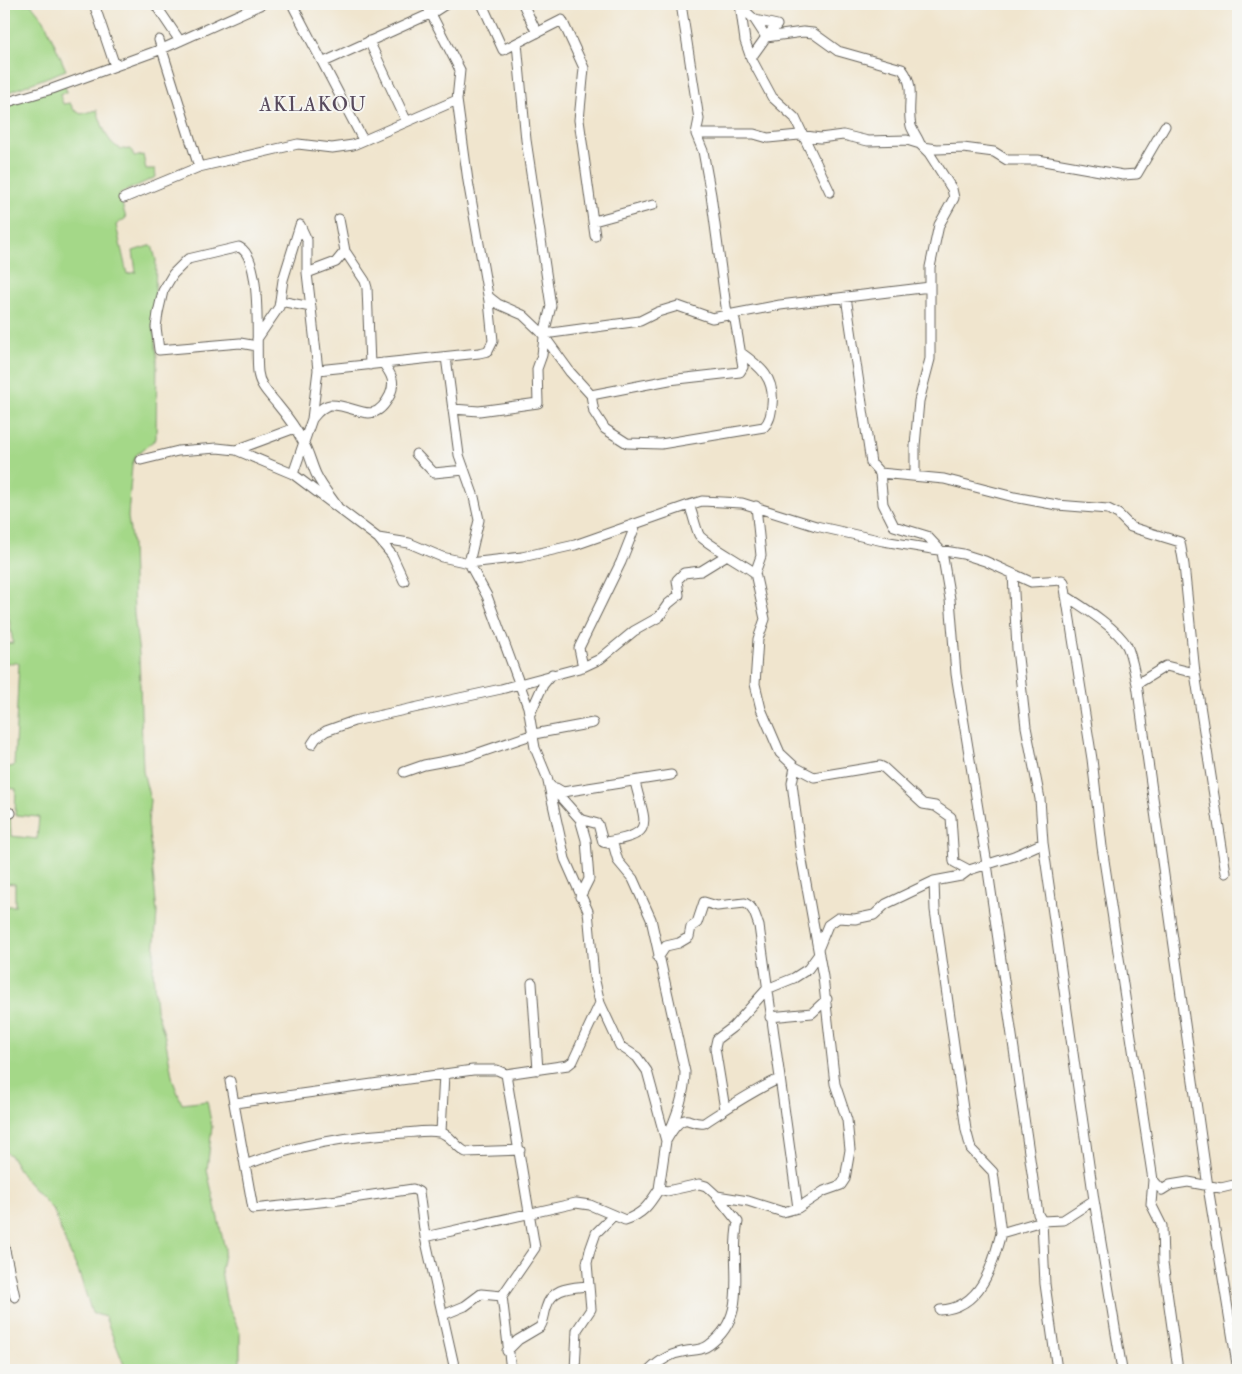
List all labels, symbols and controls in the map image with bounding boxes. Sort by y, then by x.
district label: AKLAKOU [258,92,367,117]

